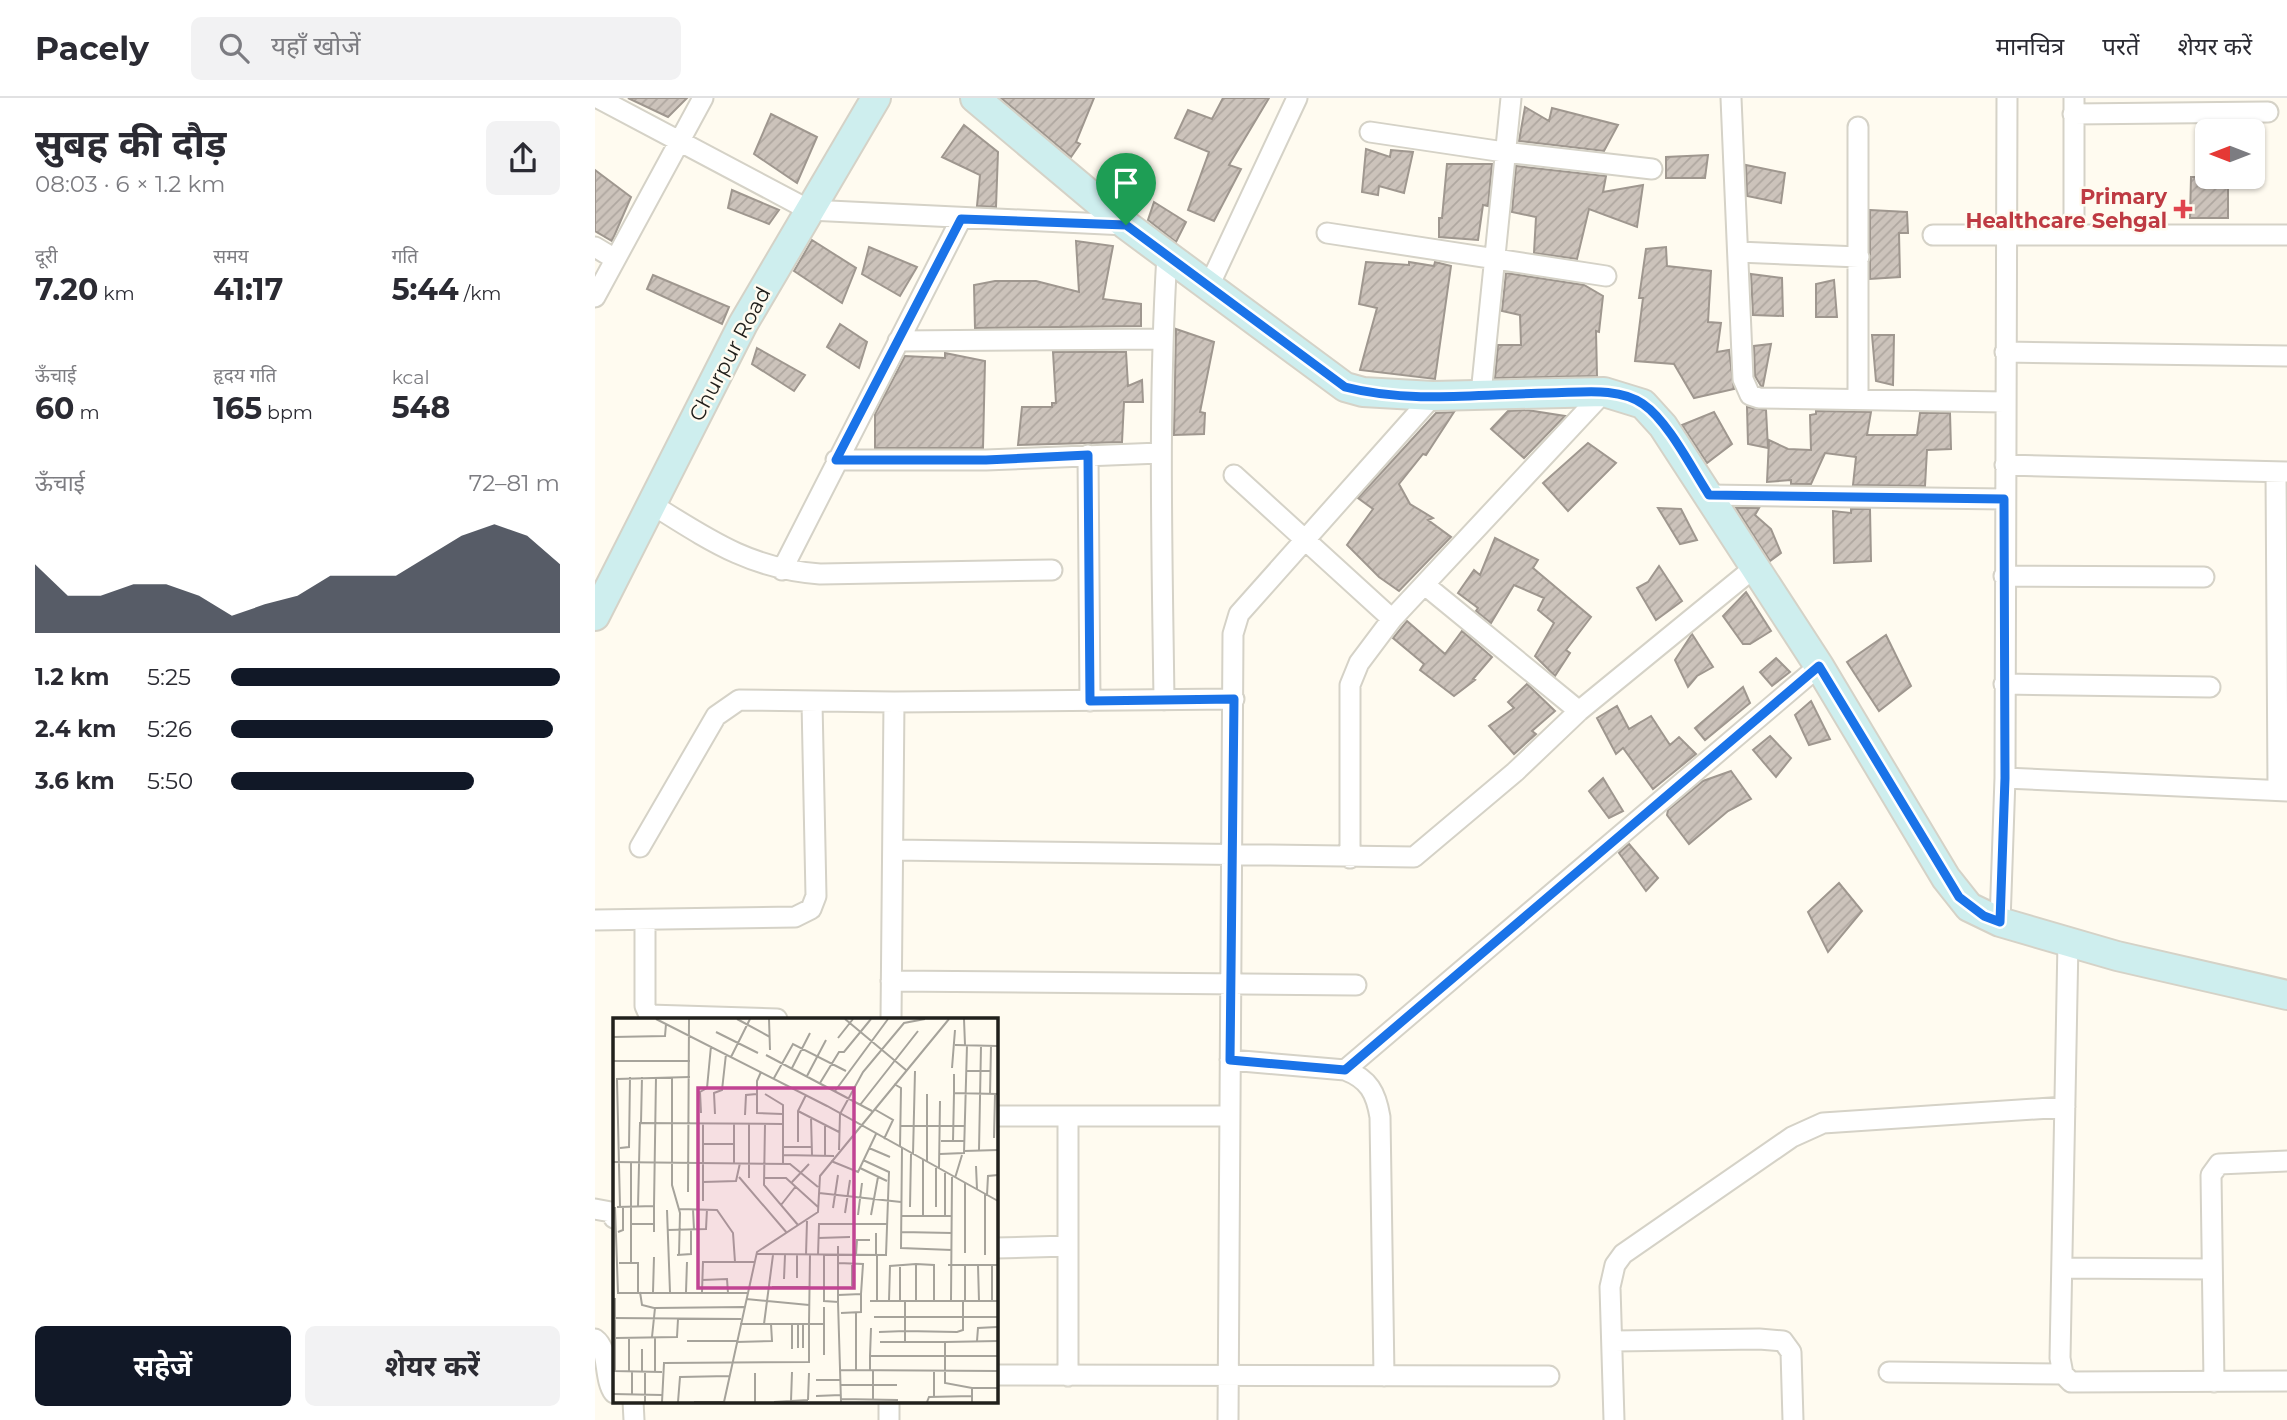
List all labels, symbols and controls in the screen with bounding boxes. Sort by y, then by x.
search box [191,17,681,80]
text: Pacely [35,28,149,68]
icon: search [215,29,253,67]
text: यहाँ खोजें [271,30,361,62]
text: मानचित्र [1996,32,2064,61]
text: परतें [2102,32,2139,61]
text: शेयर करें [2177,32,2252,61]
north arrow [2195,119,2265,189]
map controls [2195,119,2265,189]
text: सुबह की दौड़ [35,120,226,167]
button: share [486,121,560,195]
pin [1096,153,1156,225]
icon: arrive [1107,164,1145,202]
text: 08:03 · 6 × 1.2 km [35,170,225,198]
place label: Primary Healthcare Sehgal [1965,184,2167,233]
marker: Primary Healthcare Sehgal [2173,199,2193,219]
text: दूरी [35,245,58,268]
text: समय [213,245,249,268]
text: गति [392,245,418,268]
text: 7.20 [35,271,98,308]
text: 41:17 [213,271,283,308]
text: 5:44 [392,271,459,308]
text: km [98,282,135,305]
text: /km [459,282,502,305]
street label: Churpur Road [684,282,775,425]
text: ऊँचाई [35,364,76,387]
text: हृदय गति [213,364,276,387]
text: kcal [392,366,430,389]
text: 548 [392,389,450,426]
text: 60 [35,390,74,427]
text: 165 [213,390,262,427]
text: m [74,401,100,424]
text: bpm [262,401,313,424]
text: ऊँचाई [35,469,85,497]
text: 72–81 m [469,469,560,497]
text: 1.2 km [35,663,109,691]
text: 5:25 [147,663,191,691]
text: 2.4 km [35,715,116,743]
text: 5:26 [147,715,192,743]
text: 3.6 km [35,767,115,795]
text: 5:50 [147,767,193,795]
inset map [613,1018,997,1402]
button: सहेजें [35,1326,291,1406]
button: शेयर करें [305,1326,560,1406]

